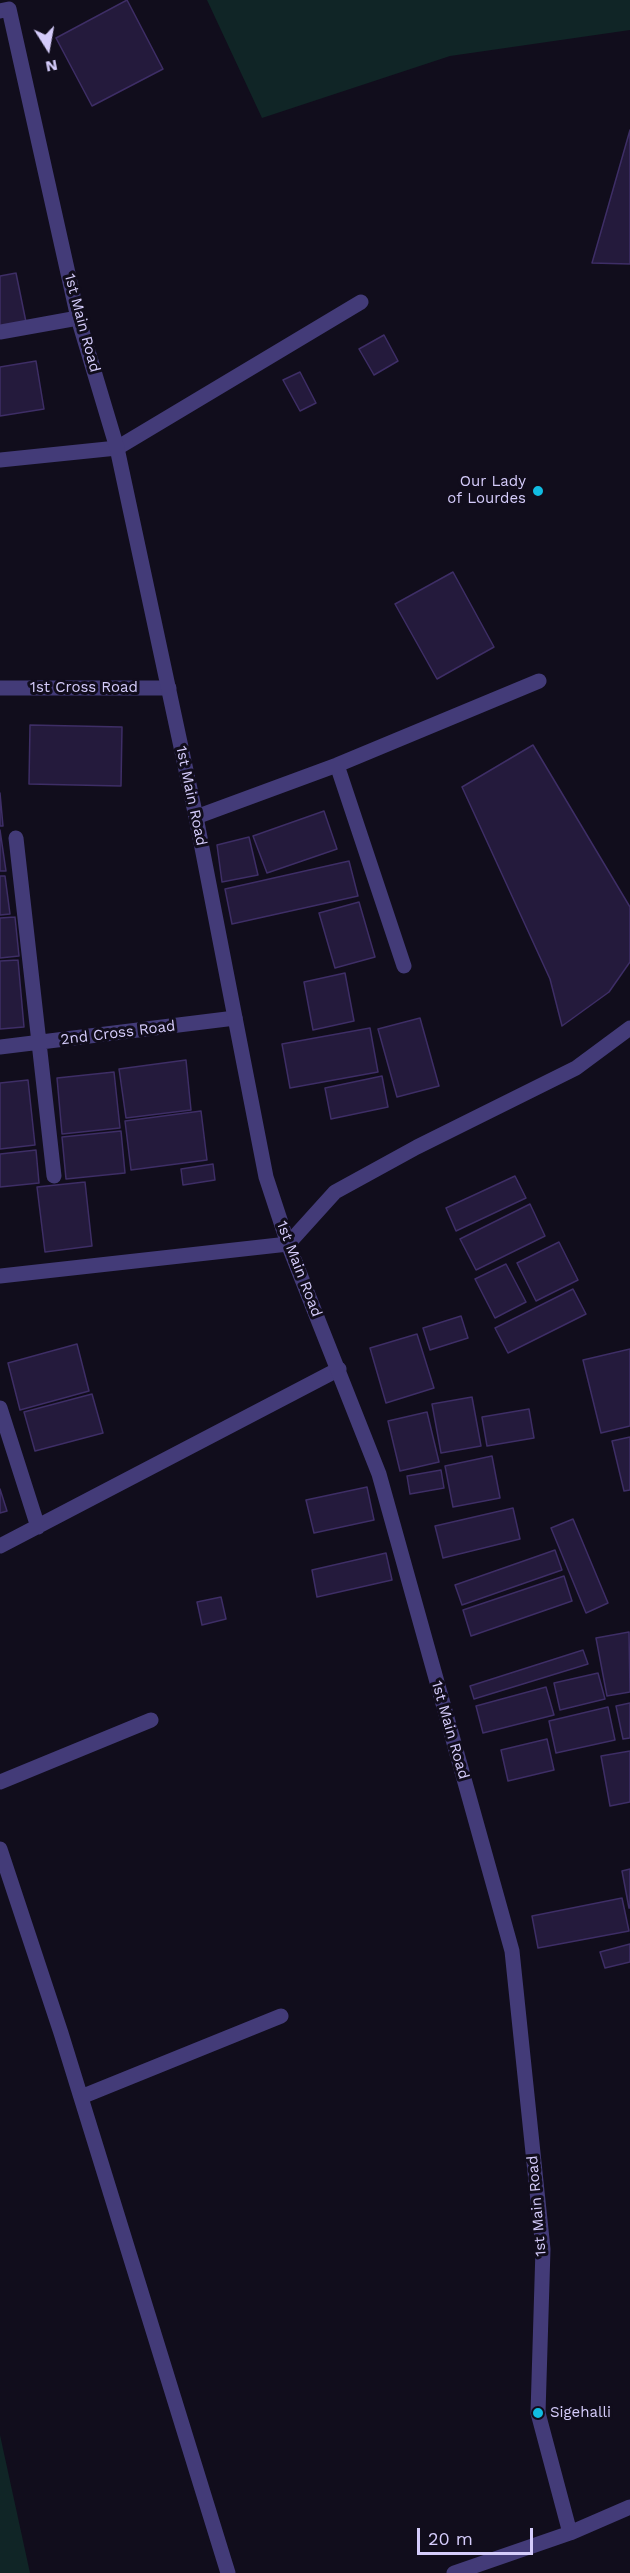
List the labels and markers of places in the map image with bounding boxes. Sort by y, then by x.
place label: Our Lady of Lourdes [447,473,526,508]
marker: Our Lady of Lourdes [531,484,545,498]
place label: Sigehalli [550,2404,611,2422]
marker: Sigehalli [531,2406,545,2420]

